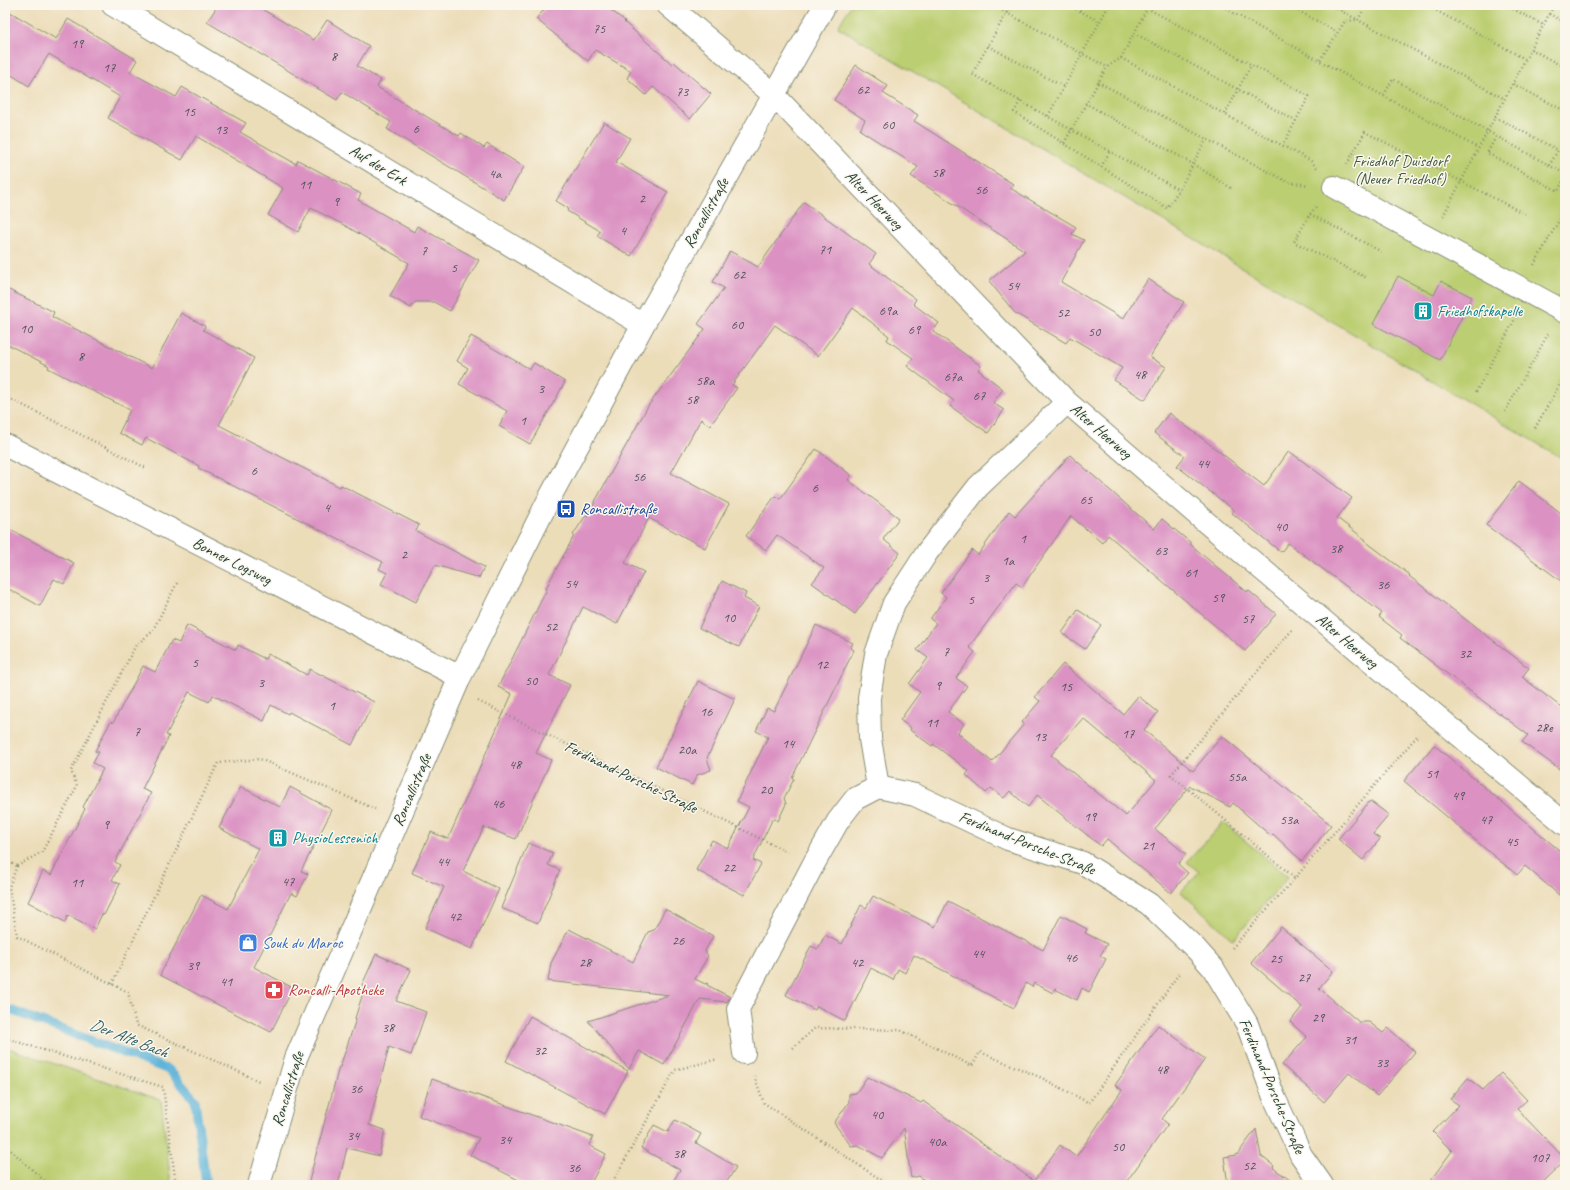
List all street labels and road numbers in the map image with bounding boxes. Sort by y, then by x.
street label: Auf der Erk [346,140,411,191]
street label: Alter Heerweg [841,166,908,235]
street label: Roncallistraße [679,173,734,251]
street label: Alter Heerweg [1066,399,1137,464]
street label: Bonner Logsweg [189,533,276,590]
street label: Alter Heerweg [1312,609,1383,674]
street label: Ferdinand-Porsche-Straße [561,736,702,819]
street label: Roncallistraße [388,749,437,829]
street label: Ferdinand-Porsche-Straße [956,807,1100,880]
street label: Ferdinand-Porsche-Straße [1234,1015,1310,1158]
street label: Roncallistraße [267,1048,309,1129]

